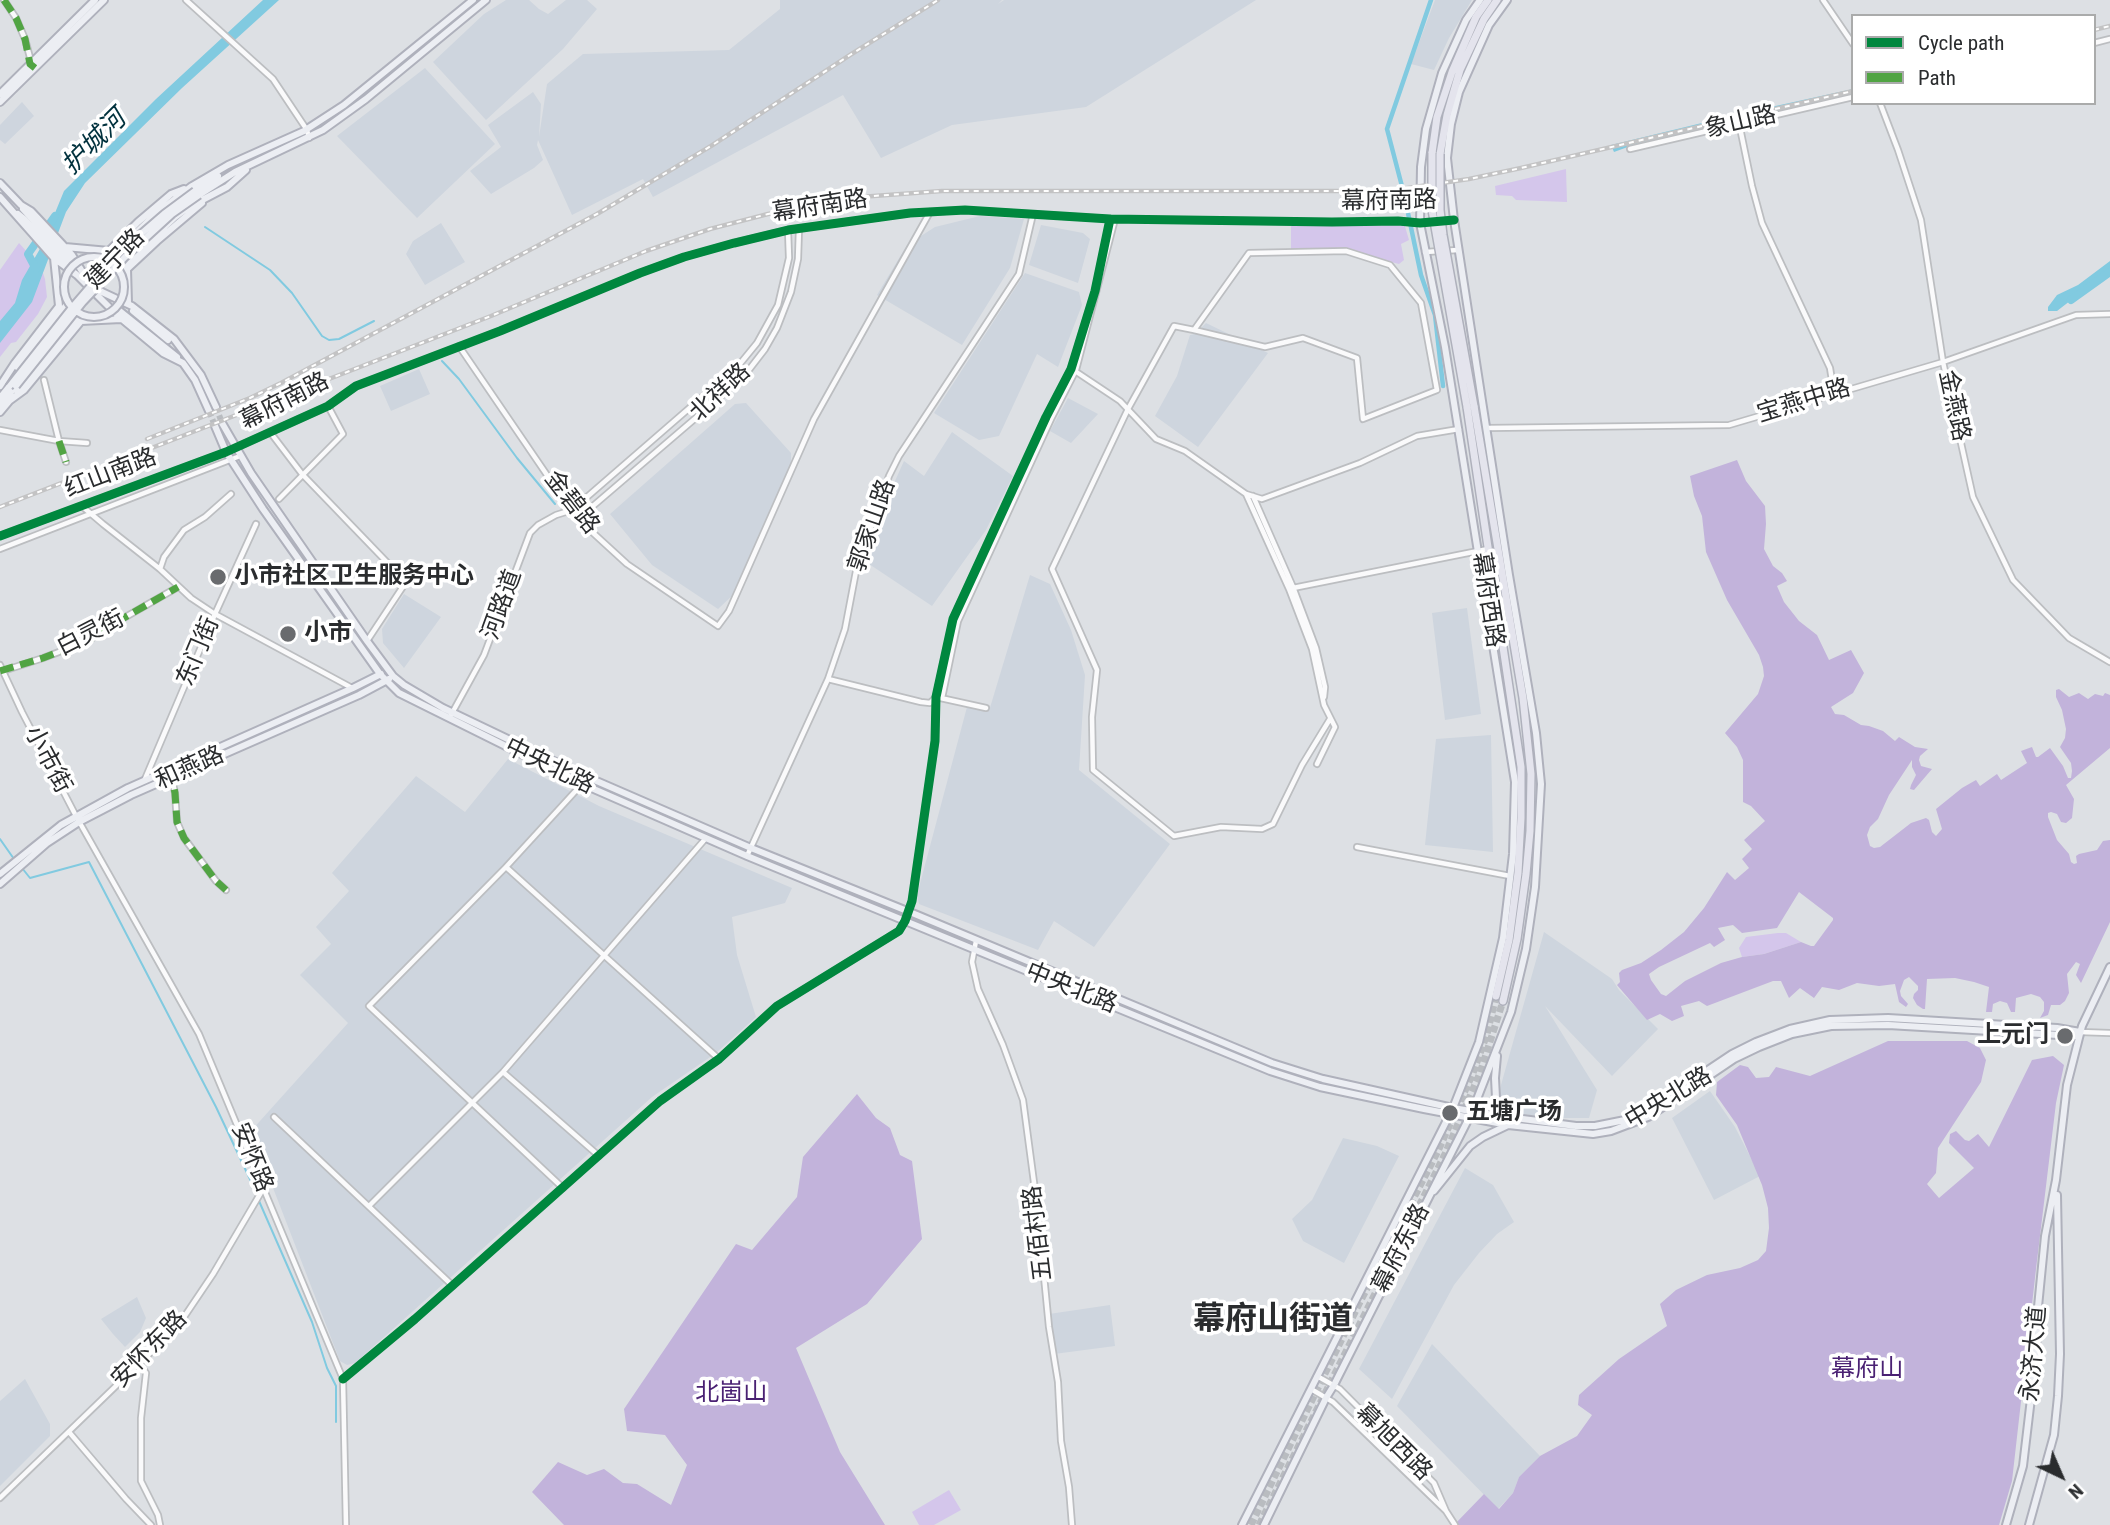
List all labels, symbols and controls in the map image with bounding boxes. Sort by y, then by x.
legend [1851,14,2096,105]
text: Cycle path [1918,31,2004,55]
text: Path [1918,66,1956,90]
street label: 象山路 [1703,101,1779,145]
water label: 护城河 [56,104,134,182]
street label: 幕府南路 [770,185,870,229]
street label: 幕府南路 [1341,187,1437,217]
street label: 建宁路 [81,224,151,296]
street label: 北祥路 [685,358,757,428]
street label: 幕府南路 [236,367,334,437]
street label: 金燕路 [1931,368,1975,444]
street label: 宝燕中路 [1754,374,1854,430]
street label: 红山南路 [61,443,161,505]
street label: 金碧路 [537,466,605,540]
street label: 郭家山路 [844,476,902,576]
street label: 幕府西路 [1465,550,1509,650]
place label: 小市社区卫生服务中心 [234,563,474,591]
street label: 河路道 [477,566,529,644]
marker: 小市社区卫生服务中心 [208,567,228,587]
street label: 白灵街 [52,605,130,663]
street label: 东门街 [172,613,226,691]
place label: 小市 [304,620,352,648]
marker: 小市 [278,624,298,644]
street label: 小市街 [17,721,77,799]
street label: 中央北路 [500,733,598,801]
street label: 和燕路 [151,741,229,797]
street label: 中央北路 [1021,958,1121,1020]
place label: 上元门 [1977,1022,2049,1050]
marker: 上元门 [2055,1026,2075,1046]
street label: 中央北路 [1620,1062,1718,1136]
place label: 五塘广场 [1466,1099,1562,1127]
marker: 五塘广场 [1440,1103,1460,1123]
street label: 安怀路 [224,1119,278,1197]
street label: 五佰村路 [1019,1184,1059,1282]
street label: 幕府东路 [1367,1200,1437,1298]
district label: 幕府山街道 [1193,1302,1353,1340]
street label: 安怀东路 [106,1305,194,1395]
street label: 永济大道 [2016,1305,2054,1403]
park label: 幕府山 [1831,1356,1903,1384]
park label: 北崮山 [695,1380,767,1408]
street label: 幕旭西路 [1349,1399,1437,1487]
north arrow [2026,1441,2096,1511]
text: N [2064,1479,2088,1504]

